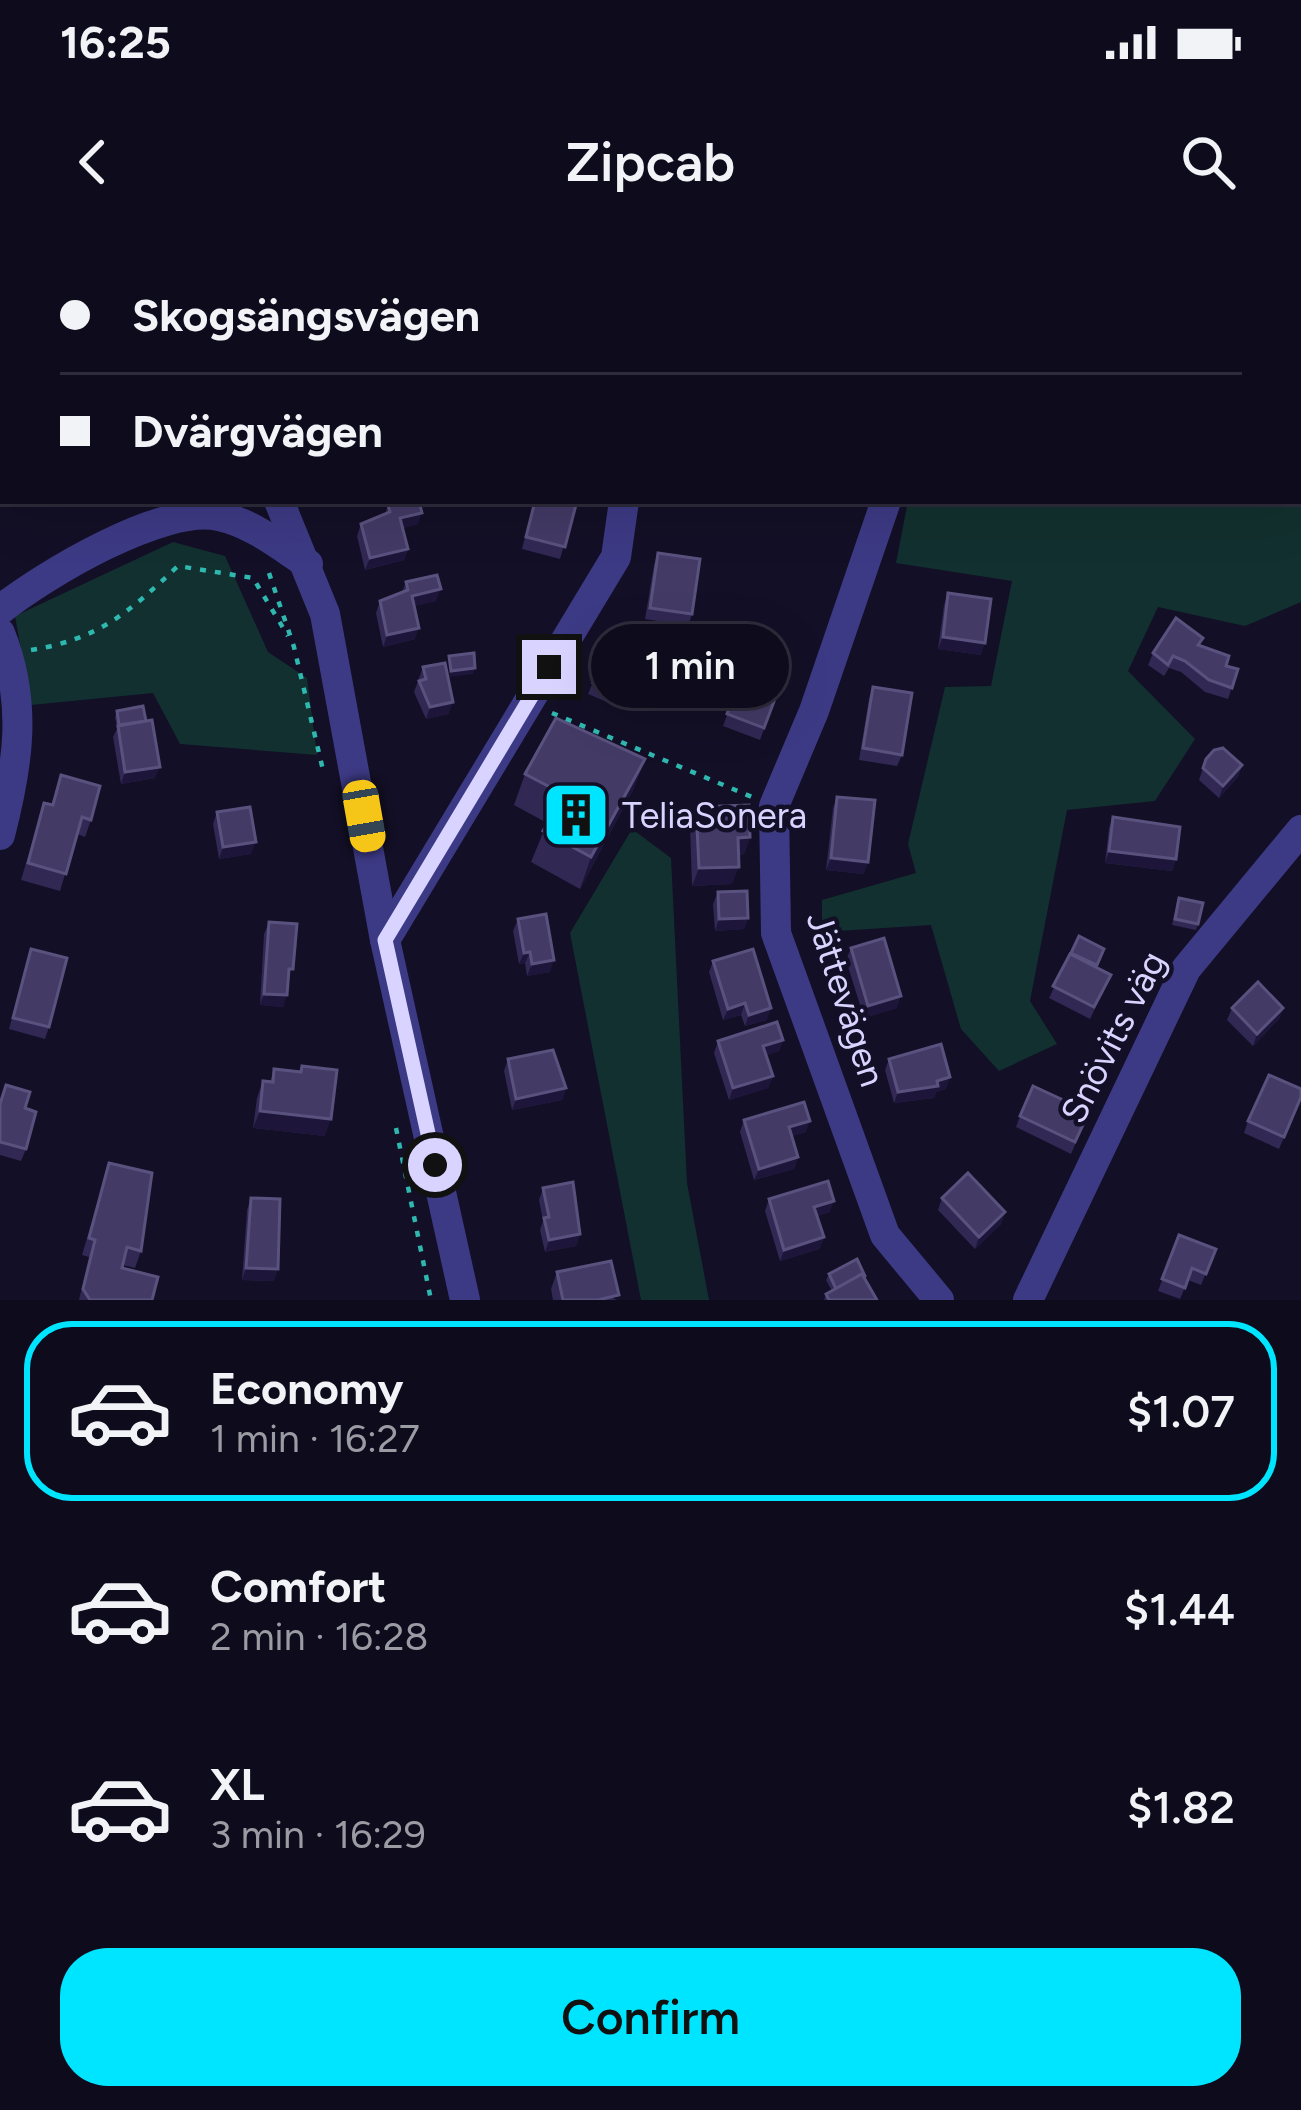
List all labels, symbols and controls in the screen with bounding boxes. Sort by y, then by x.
text: 16:25 [60,15,171,69]
icon: back [60,129,126,195]
icon: search [1175,129,1241,195]
text: Zipcab [566,130,735,195]
text: Skogsängsvägen [132,288,480,342]
text: Dvärgvägen [132,404,383,458]
callout: 1 min [591,625,789,709]
route end [522,640,576,694]
text: 1 min [644,642,736,689]
car [340,777,388,855]
building icon: TeliaSonera [541,780,611,850]
place label: TeliaSonera [622,794,807,837]
street label: Jättevägen [798,906,894,1092]
street label: Snövits väg [1051,944,1175,1130]
route start [408,1138,462,1192]
icon: car [66,1357,174,1465]
text: Economy [210,1361,403,1415]
text: $1.07 [1127,1384,1235,1438]
text: 1 min · 16:27 [210,1415,420,1462]
icon: car [66,1555,174,1663]
text: Comfort [210,1559,386,1613]
text: $1.44 [1124,1582,1235,1636]
text: 2 min · 16:28 [210,1613,428,1660]
icon: car [66,1753,174,1861]
text: XL [210,1757,265,1811]
text: $1.82 [1127,1780,1235,1834]
text: 3 min · 16:29 [210,1811,426,1858]
button: Confirm [60,1948,1241,2086]

